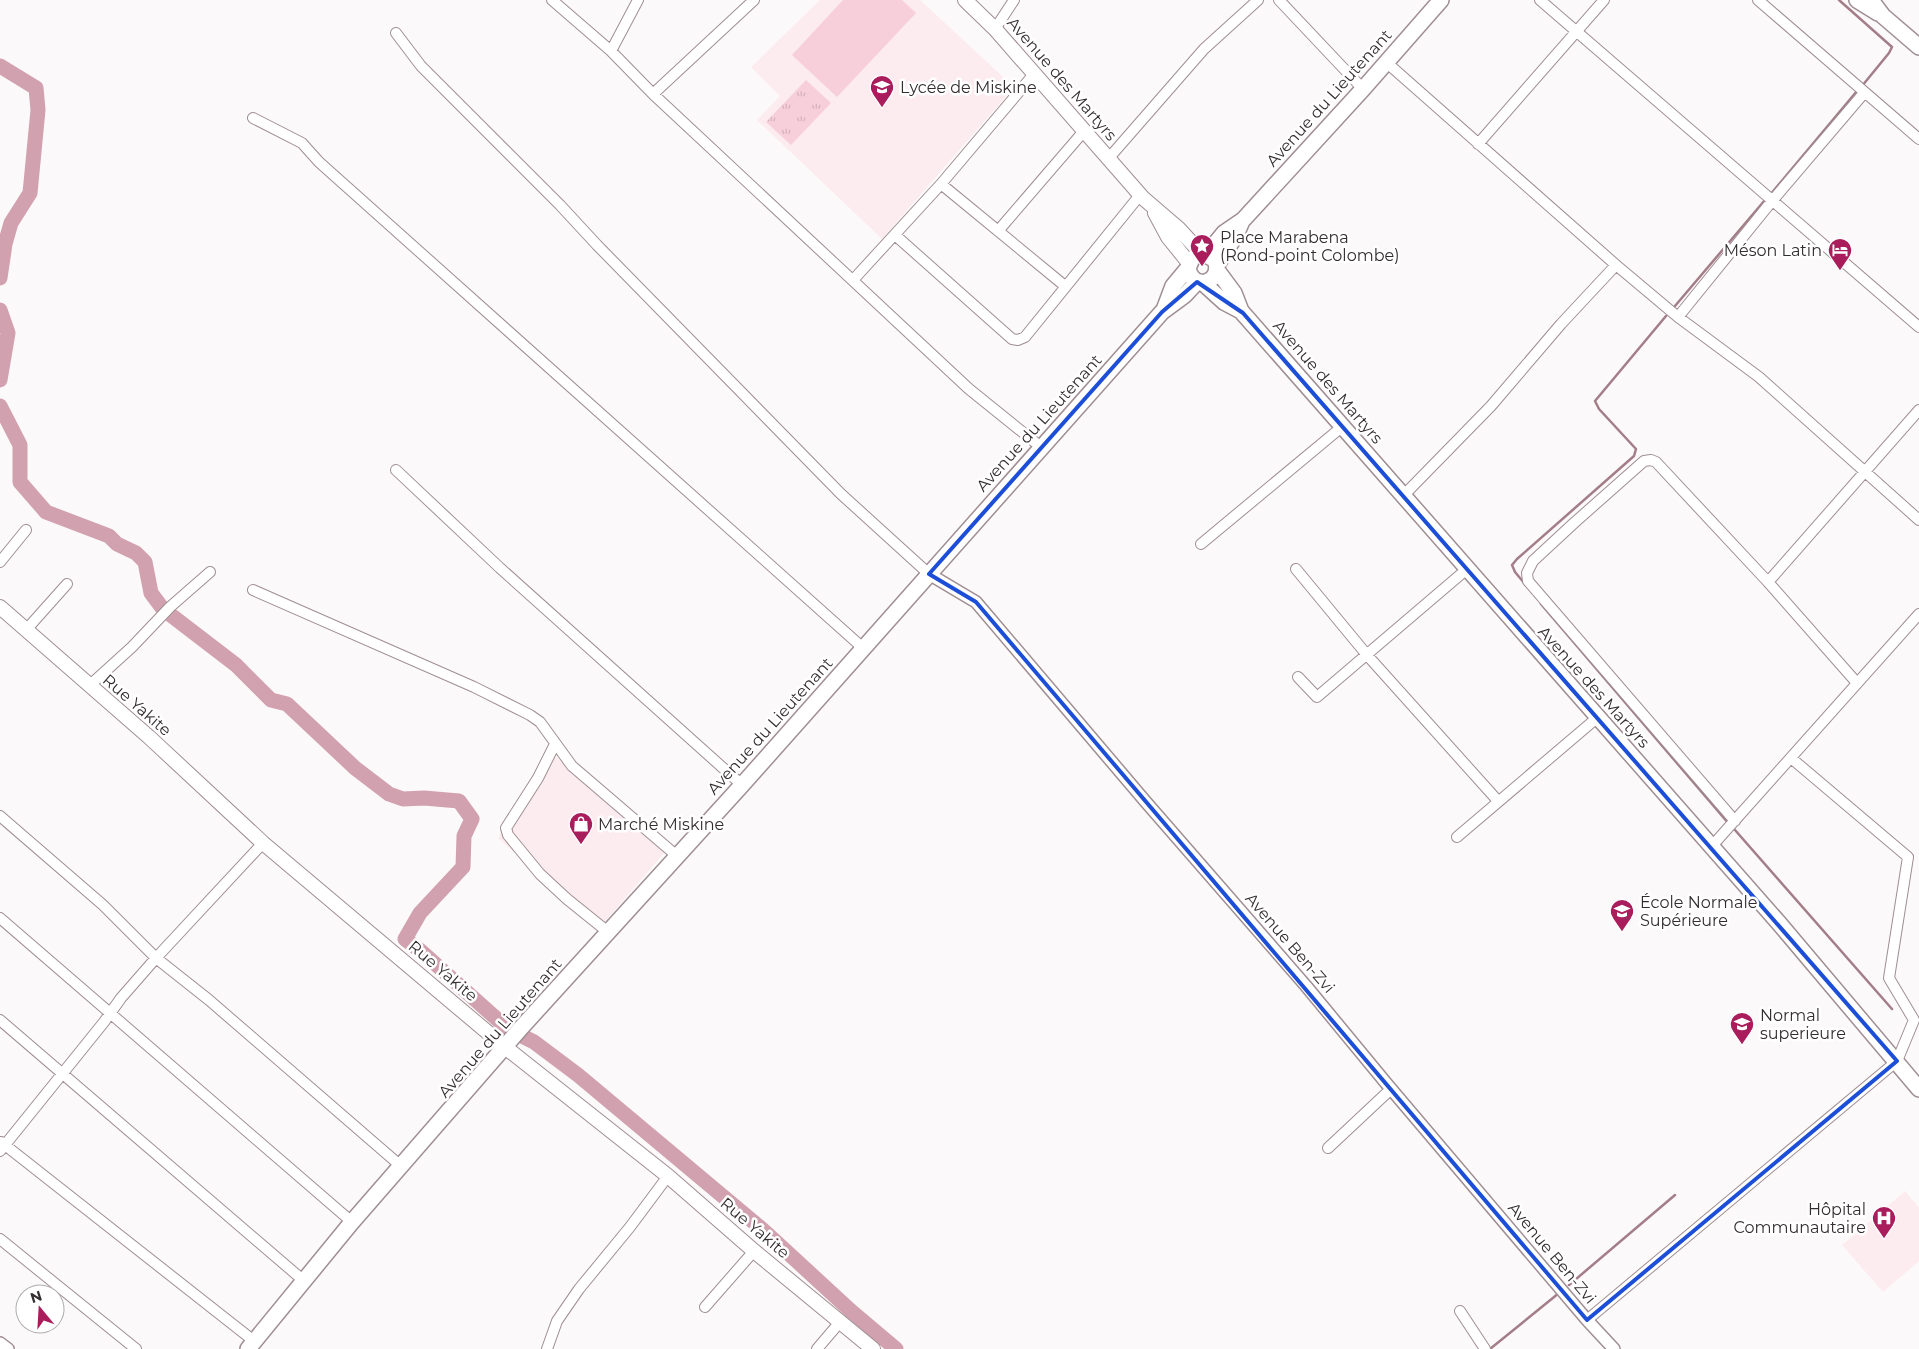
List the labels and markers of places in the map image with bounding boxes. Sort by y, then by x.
school or university icon: Lycée de Miskine [869,74,895,108]
place label: Lycée de Miskine [900,78,1037,97]
place label: Place Marabena (Rond-point Colombe) [1220,228,1399,265]
place icon: Place Marabena (Rond-point Colombe) [1189,233,1215,267]
hotel icon: Méson Latin [1827,237,1853,271]
place label: Méson Latin [1724,241,1822,260]
shop icon: Marché Miskine [568,811,594,845]
place label: Marché Miskine [598,815,724,834]
place label: École Normale Supérieure [1640,893,1757,930]
school or university icon: École Normale Supérieure [1609,898,1635,932]
place label: Normal superieure [1760,1006,1846,1043]
school or university icon: Normal superieure [1729,1011,1755,1045]
place label: Hôpital Communautaire [1733,1200,1866,1237]
hospital icon: Hôpital Communautaire [1871,1205,1897,1239]

